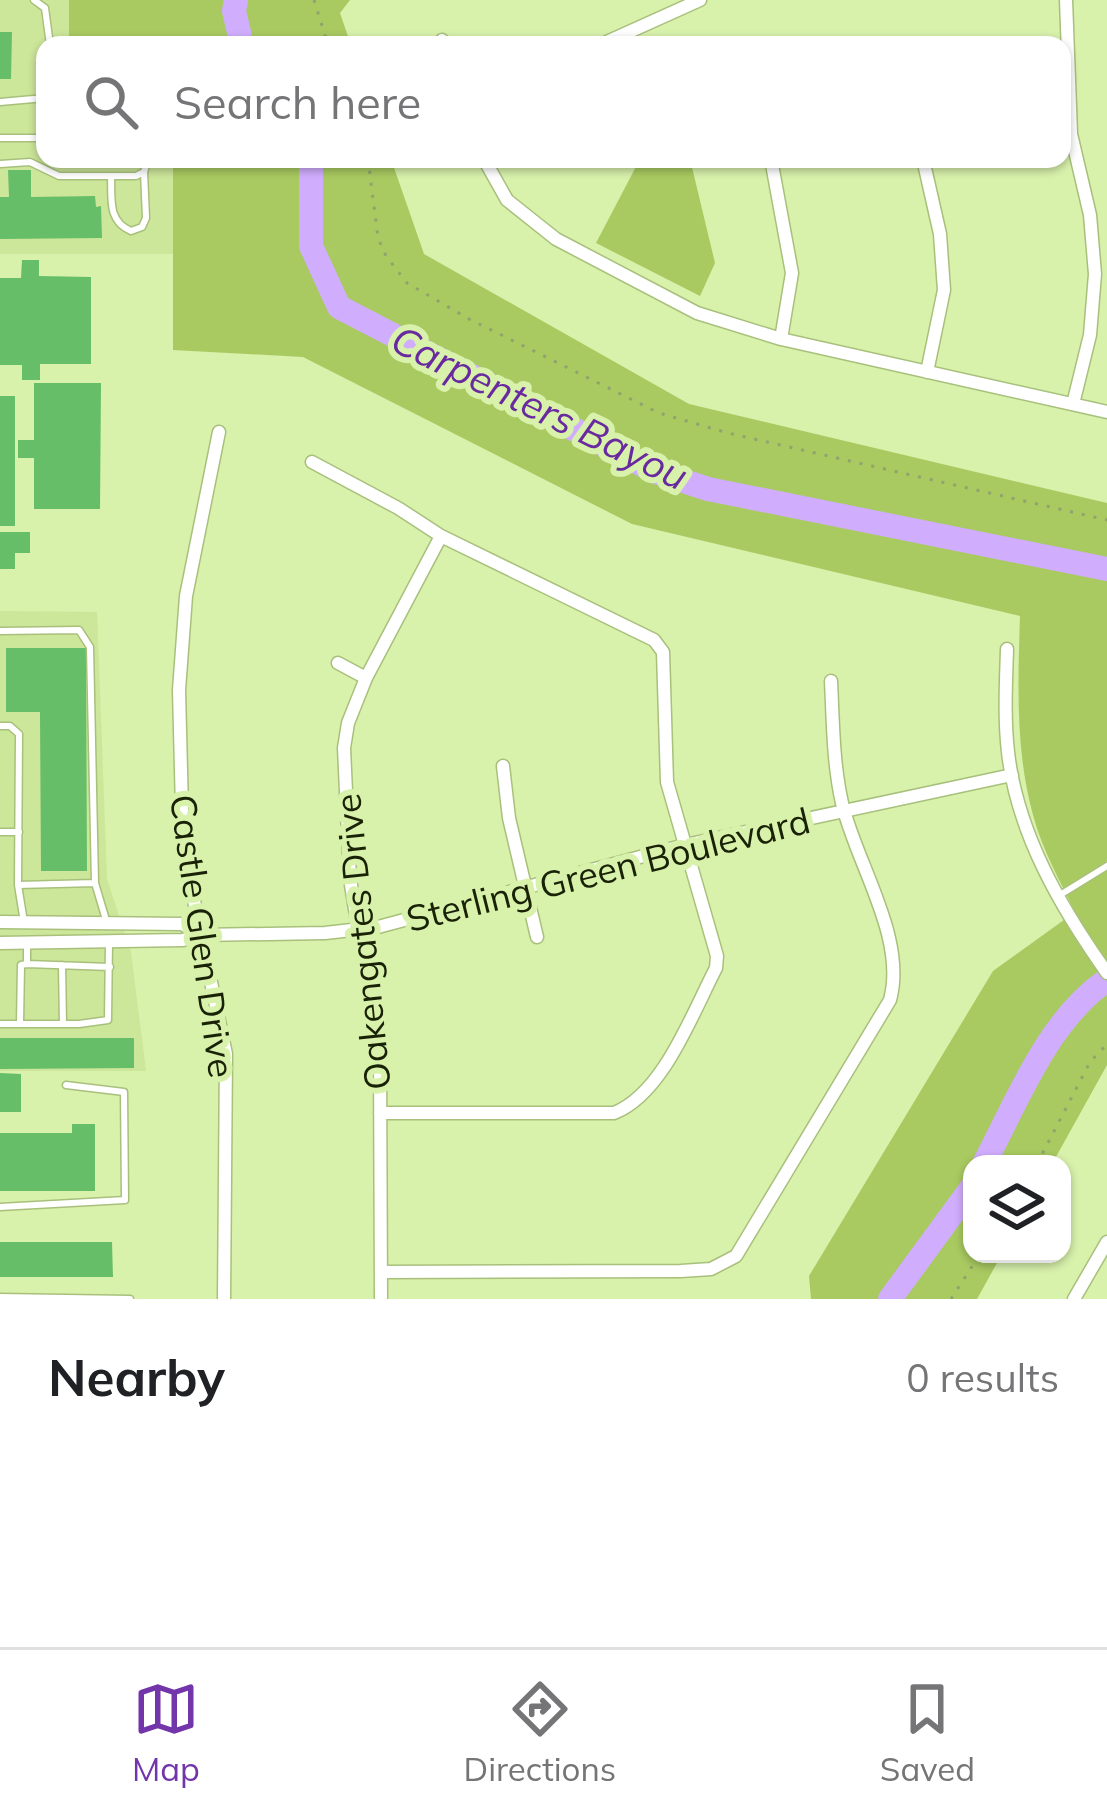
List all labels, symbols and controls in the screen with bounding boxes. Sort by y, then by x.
search box [36,36,1071,168]
icon: search [78,69,144,135]
text: Search here [174,74,421,130]
water label: Carpenters Bayou [384,314,696,500]
street label: Castle Glen Drive [161,792,245,1080]
street label: Oakengates Drive [324,792,400,1092]
street label: Sterling Green Boulevard [402,797,814,941]
map controls [963,1155,1071,1263]
button: layers [963,1155,1071,1263]
text: Nearby [48,1345,225,1409]
text: 0 results [906,1353,1059,1402]
tab: Map [132,1676,200,1789]
tab: Directions [464,1676,616,1789]
tab: Saved [880,1676,975,1789]

